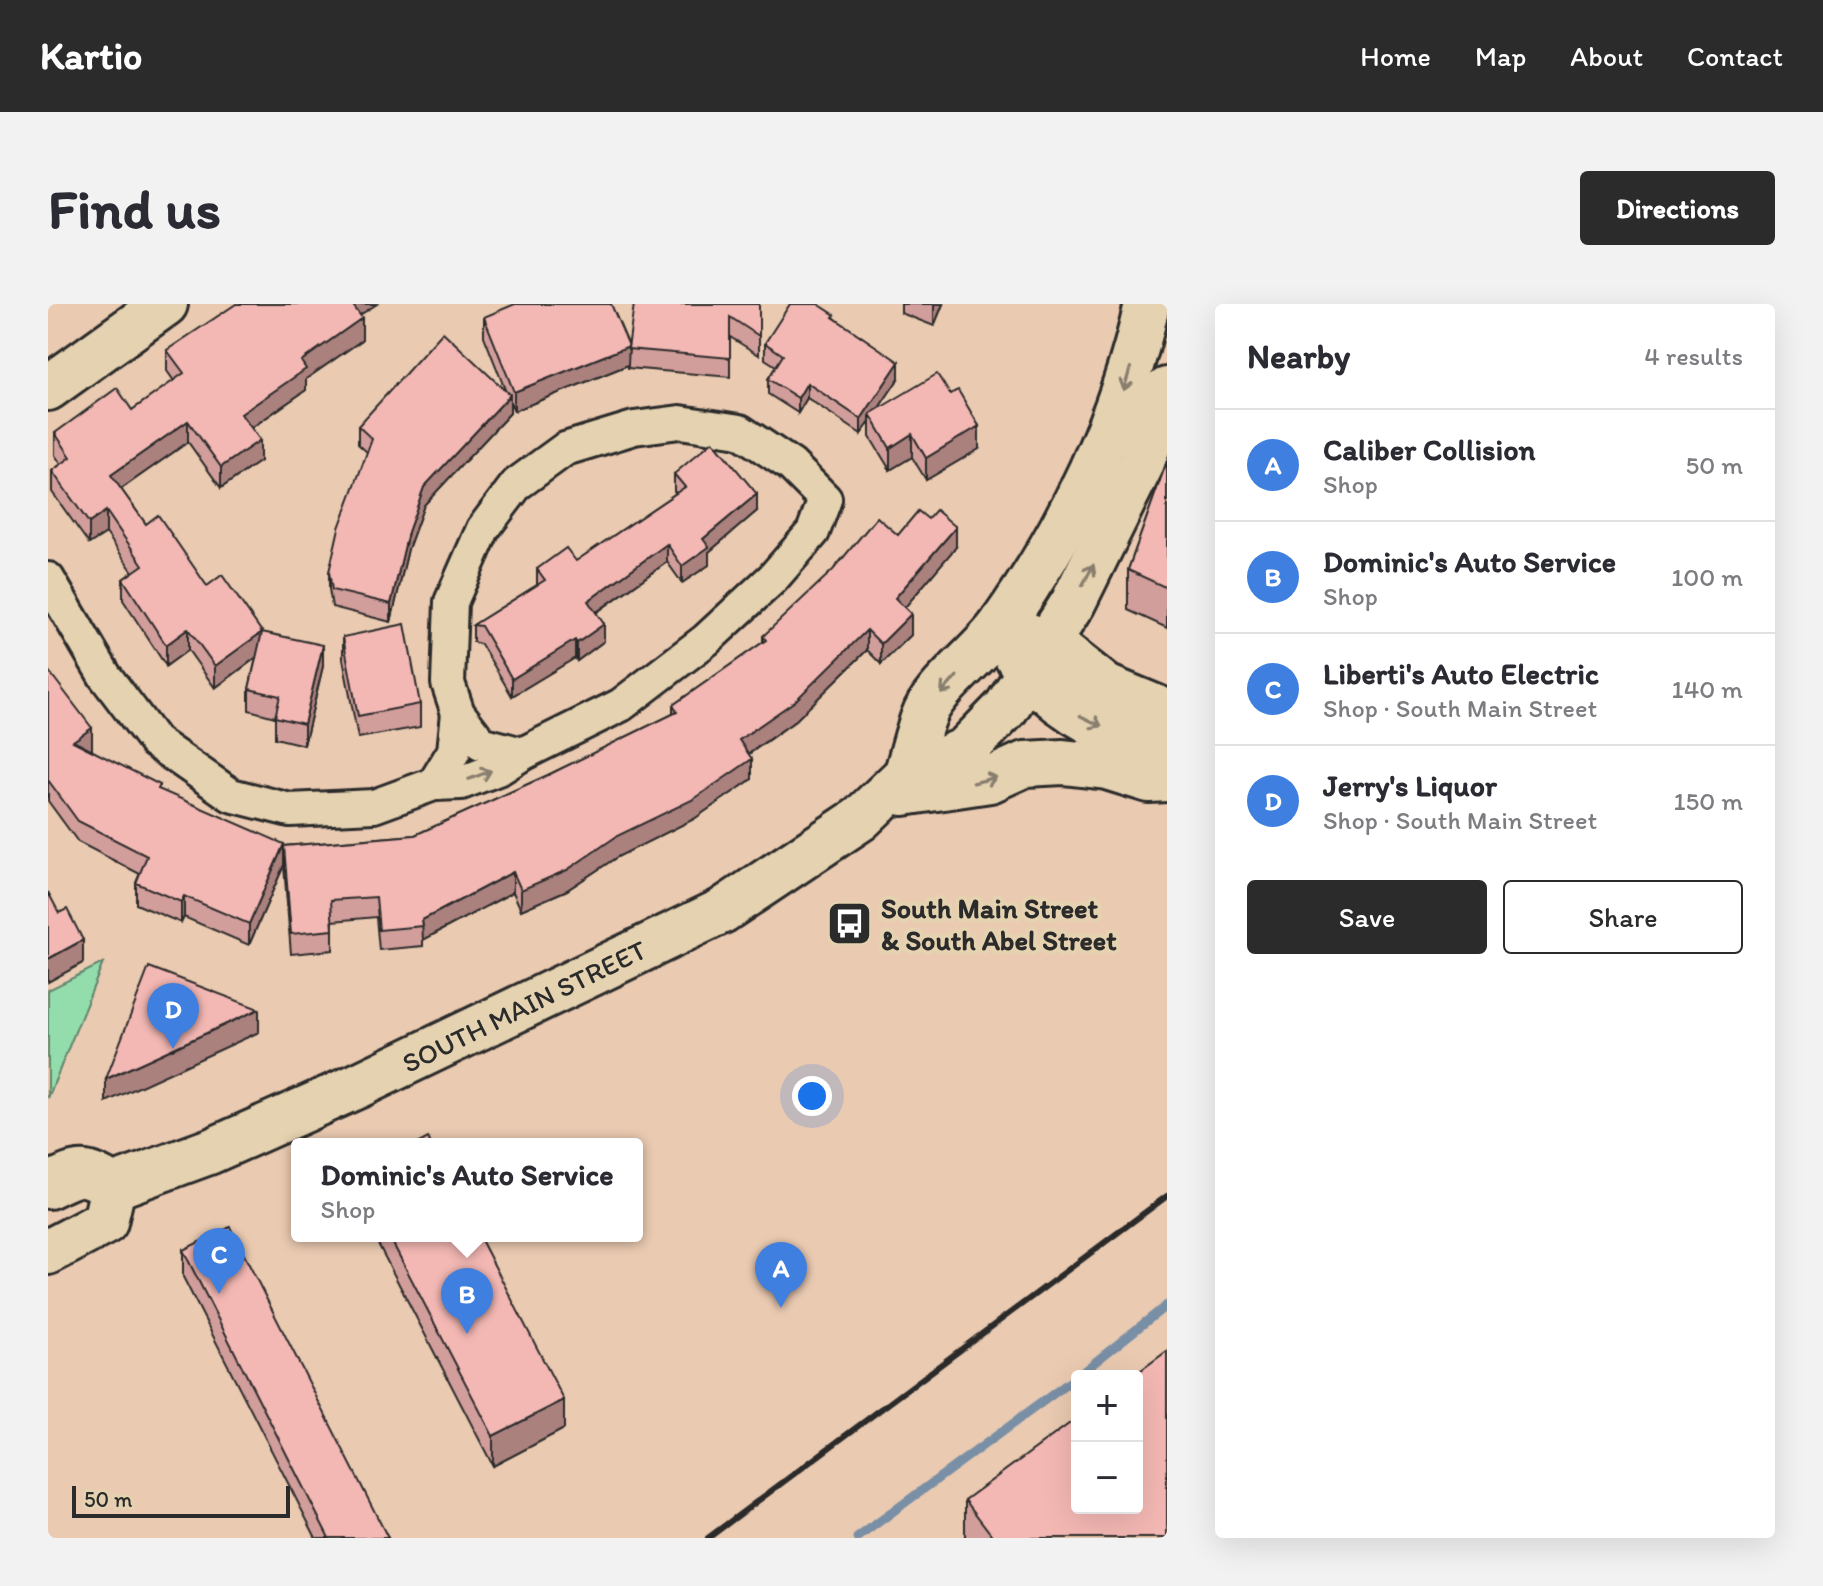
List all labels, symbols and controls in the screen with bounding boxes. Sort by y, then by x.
text: Kartio [40,33,142,79]
text: Home [1360,39,1431,73]
text: Map [1475,39,1526,73]
text: About [1570,39,1643,73]
text: Contact [1687,39,1783,73]
button: Directions [1580,171,1775,245]
text: Find us [48,175,221,242]
text: Nearby [1247,336,1350,377]
text: 4 results [1644,340,1743,372]
one-way arrow [1119,366,1134,392]
text: Caliber Collision [1323,431,1536,468]
text: A [1265,449,1281,481]
text: 50 m [1686,449,1743,481]
text: Shop [1323,468,1378,500]
text: Dominic's Auto Service [1323,543,1616,580]
text: B [1265,561,1281,593]
text: 100 m [1671,561,1743,593]
one-way arrow [1080,564,1096,587]
text: Shop [1323,580,1378,612]
text: Liberti's Auto Electric [1323,655,1599,692]
text: C [1265,673,1281,705]
text: 140 m [1672,673,1743,705]
one-way arrow [939,675,958,695]
text: Shop · South Main Street [1323,692,1597,724]
one-way arrow [1079,714,1103,729]
one-way arrow [467,767,492,781]
text: Jerry's Liquor [1323,767,1497,804]
one-way arrow [972,771,998,786]
text: D [1264,785,1282,817]
text: 150 m [1674,785,1743,817]
text: Shop · South Main Street [1323,804,1597,836]
button: Save [1247,880,1487,954]
button: Share [1503,880,1743,954]
place label: South Main Street & South Abel Street [881,891,1117,957]
bus stop icon: South Main Street & South Abel Street [826,900,874,948]
street label: SOUTH MAIN STREET [396,932,652,1080]
pin: D [147,983,199,1049]
your location [792,1076,832,1116]
popup [291,1138,643,1242]
text: Dominic's Auto Service [321,1156,613,1193]
text: Shop [321,1193,375,1225]
pin: C [193,1228,245,1294]
pin: A [755,1242,807,1308]
pin: B [441,1268,493,1334]
map controls [1071,1370,1143,1514]
button: + [1071,1370,1143,1442]
button: − [1071,1442,1143,1514]
scale bar [72,1482,290,1518]
text: 50 m [84,1486,133,1513]

